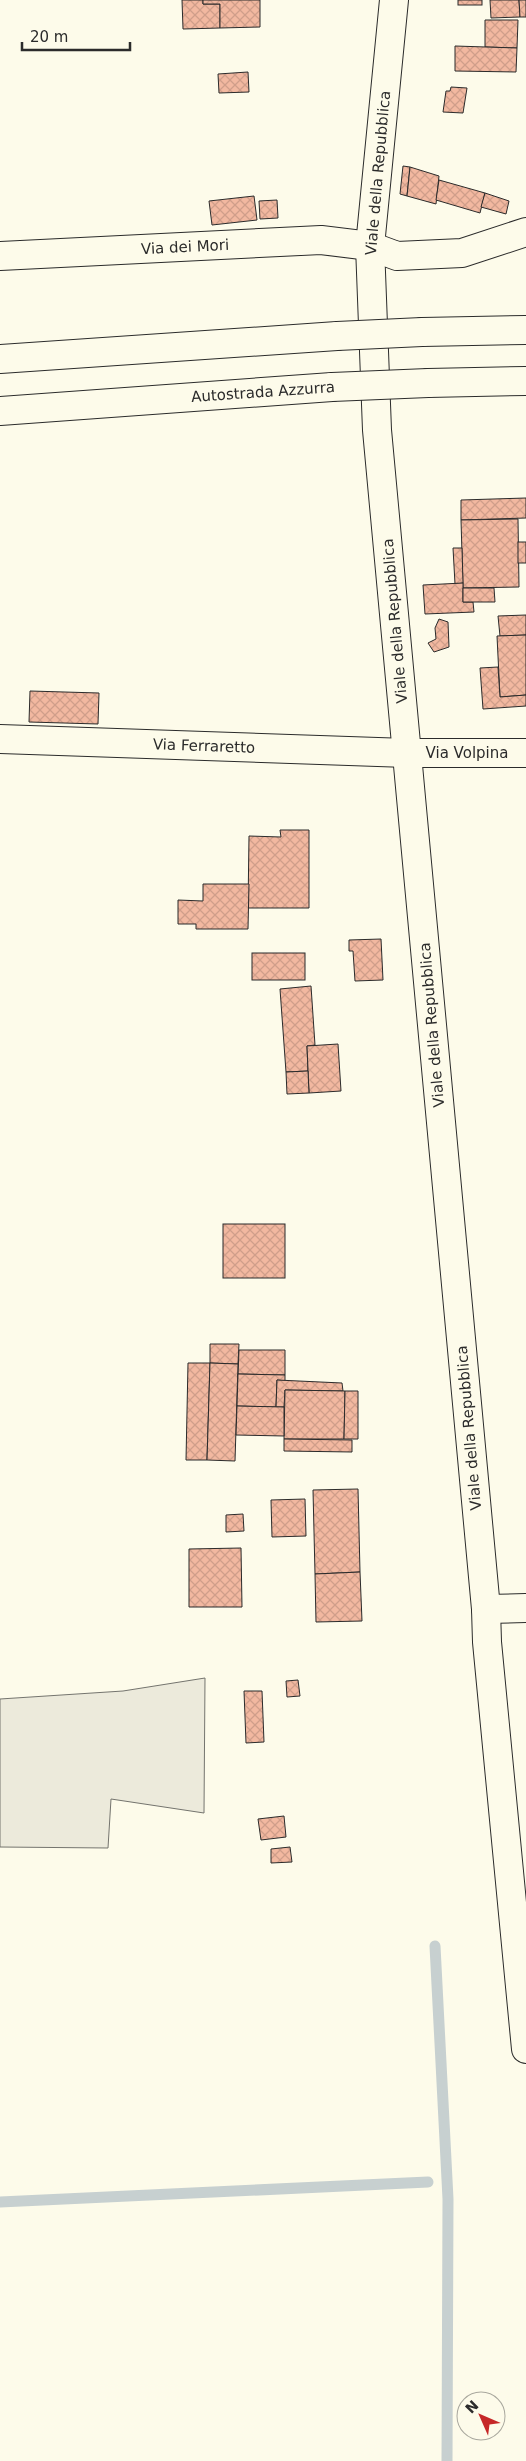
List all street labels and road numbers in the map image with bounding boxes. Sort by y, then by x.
street label: Viale della Repubblica [362,90,394,256]
street label: Via dei Mori [140,236,230,258]
street label: Autostrada Azzurra [190,378,336,406]
street label: Viale della Repubblica [379,538,411,704]
street label: Via Ferraretto [153,735,255,757]
street label: Via Volpina [426,744,508,762]
street label: Viale della Repubblica [416,942,448,1108]
street label: Viale della Repubblica [453,1345,485,1511]

